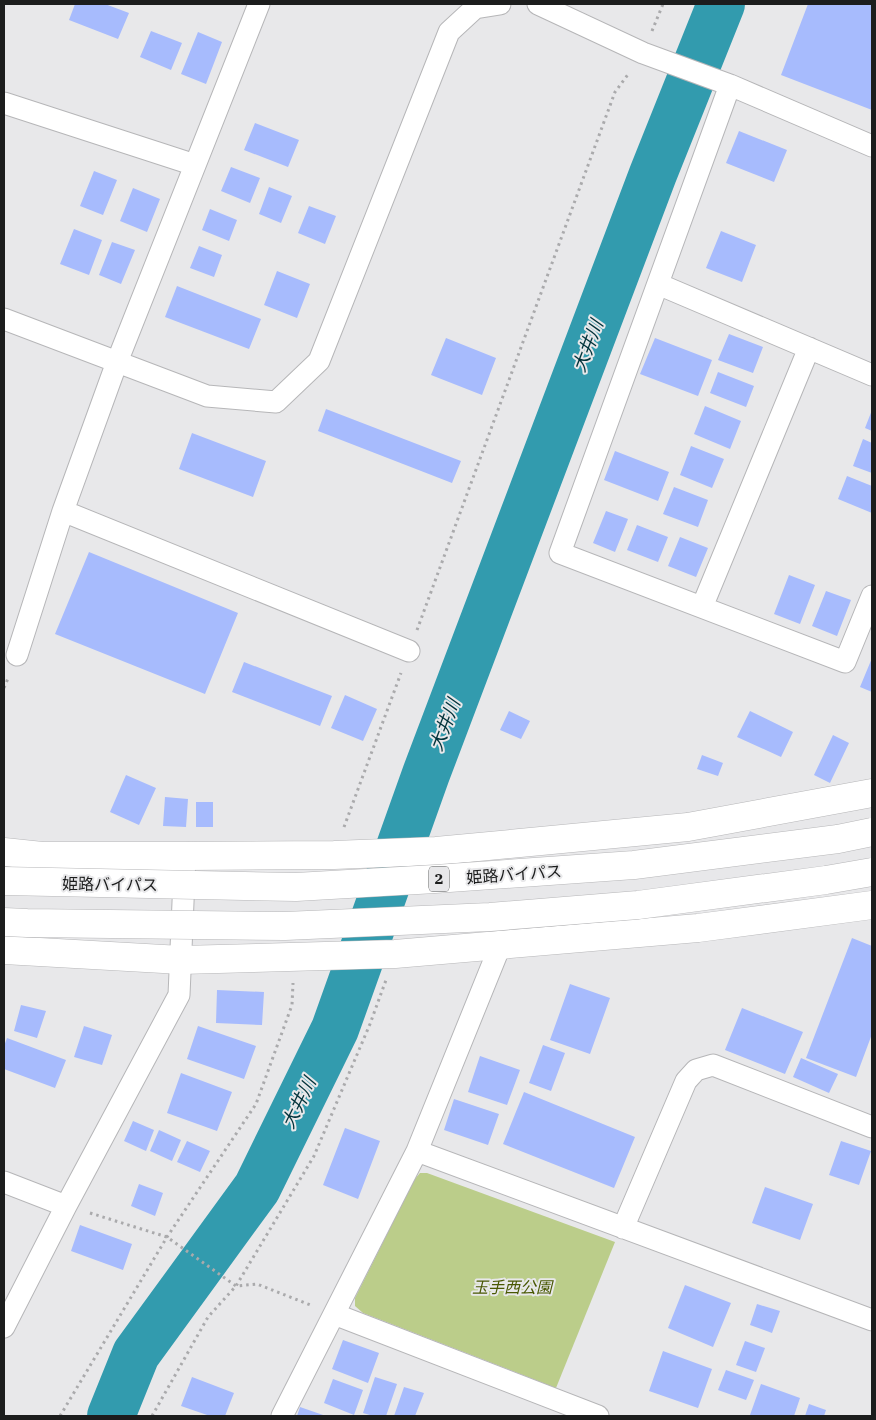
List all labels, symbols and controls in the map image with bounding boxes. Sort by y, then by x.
water label: 大井川 [567,315,609,375]
water label: 大井川 [424,694,466,754]
street label: 姫路バイパス [466,861,562,887]
road number: 2 [429,866,449,892]
street label: 姫路バイパス [62,873,158,895]
water label: 大井川 [276,1072,322,1132]
park label: 玉手西公園 [472,1277,554,1297]

